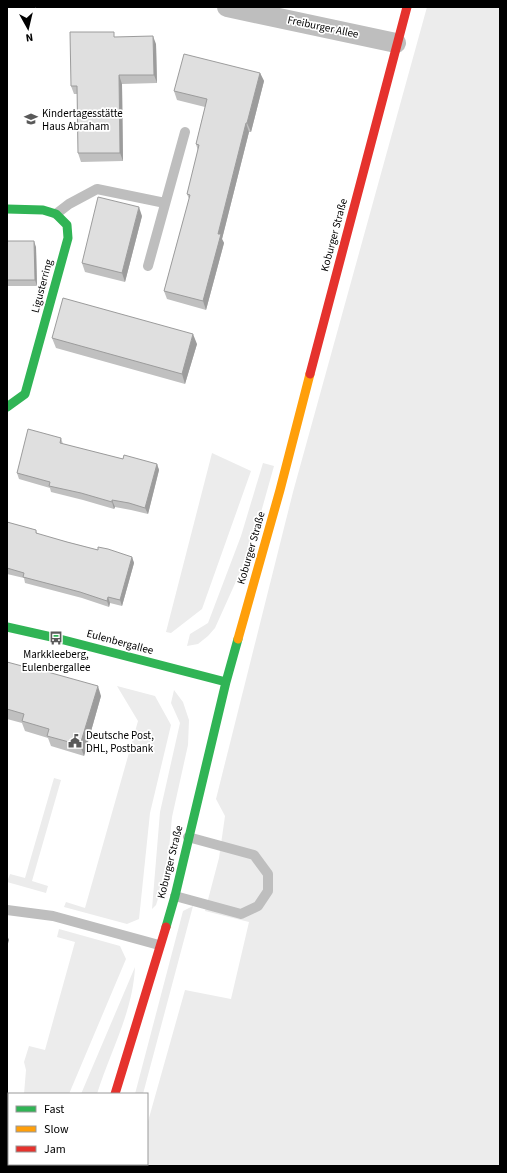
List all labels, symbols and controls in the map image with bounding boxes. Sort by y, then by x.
north arrow [8,8,48,48]
street label: Freiburger Allee [286,12,360,42]
text: N [25,29,34,45]
place label: Kindertagesstätte Haus Abraham [42,106,123,134]
school or university icon: Kindertagesstätte Haus Abraham [23,111,39,127]
street label: Koburger Straße [317,196,351,273]
street label: Ligusterring [28,257,56,314]
street label: Koburger Straße [233,509,269,586]
street label: Eulenbergallee [85,626,156,658]
bus stop icon: Markkleeberg, Eulenbergallee [48,630,64,646]
place label: Markkleeberg, Eulenbergallee [22,647,91,675]
place label: Deutsche Post, DHL, Postbank [86,728,154,756]
public building icon: Deutsche Post, DHL, Postbank [67,733,83,749]
street label: Koburger Straße [154,823,186,900]
legend [8,1093,148,1165]
text: Fast [44,1101,64,1118]
text: Slow [44,1121,69,1138]
text: Jam [44,1141,66,1158]

